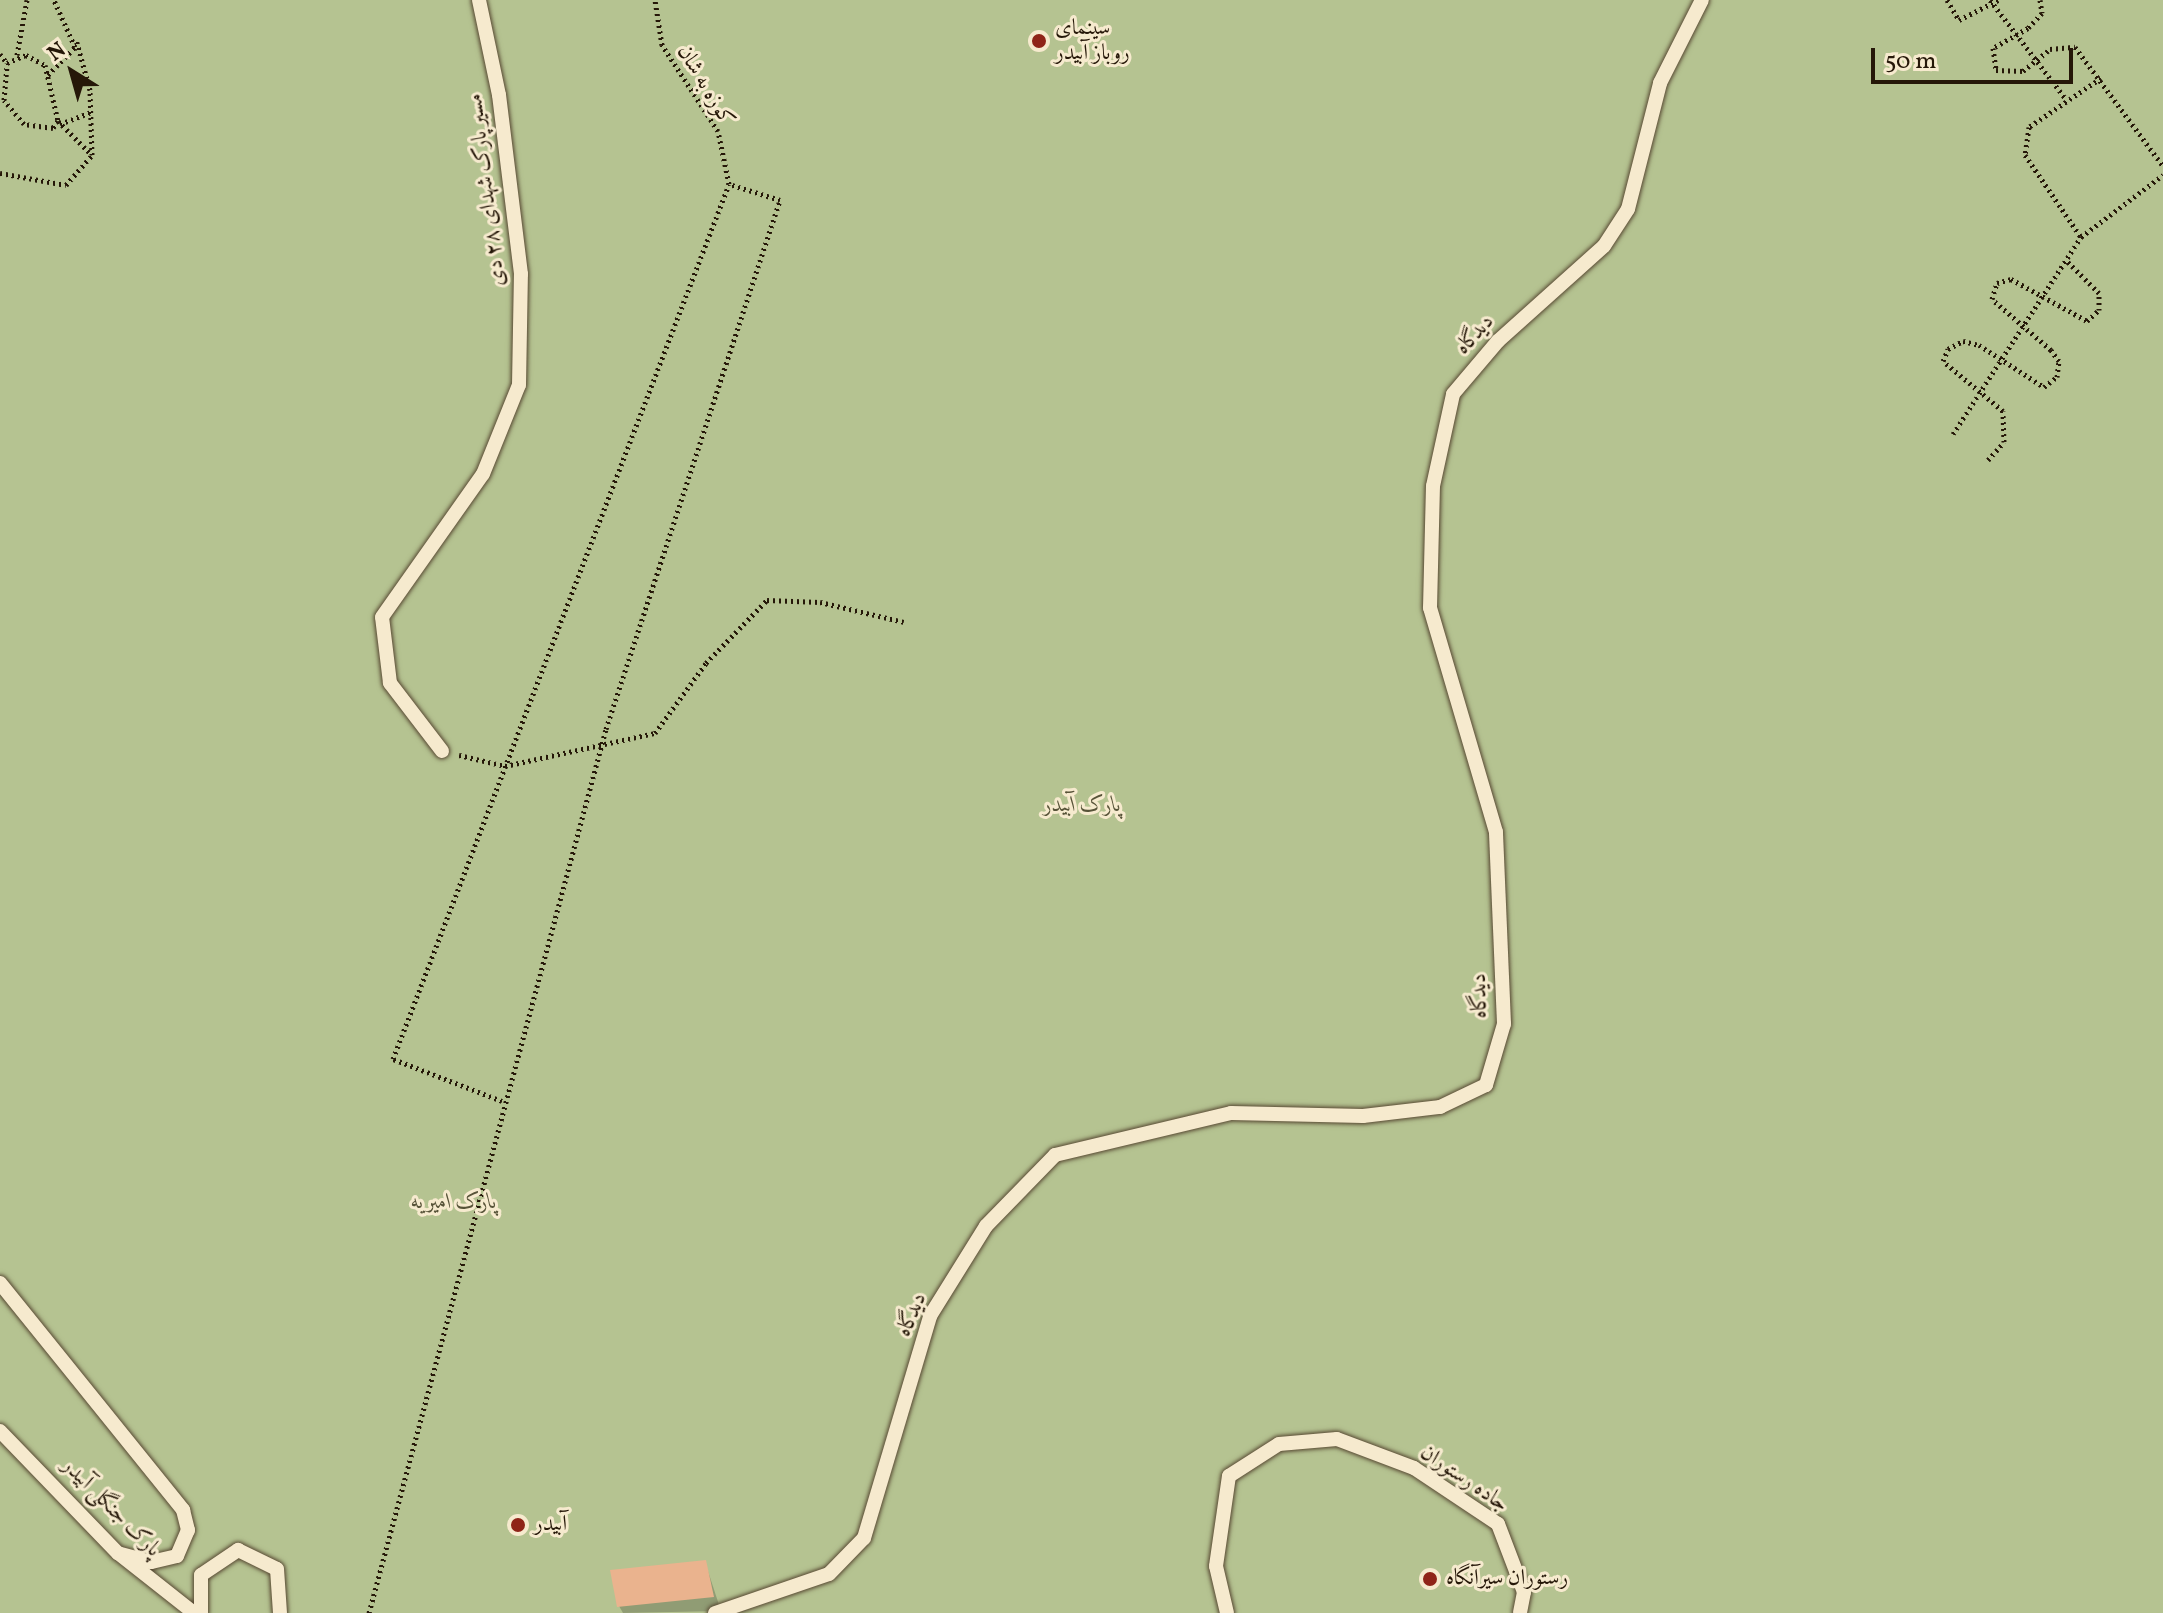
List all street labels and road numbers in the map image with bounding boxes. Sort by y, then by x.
street label: کوزه به شان [670,40,740,132]
street label: مسیر پارک شهدای ۲۸ دی [462,92,512,288]
street label: دیدگاه [1450,309,1500,361]
street label: دیدگاه [1466,973,1494,1019]
street label: دیدگاه [891,1289,933,1341]
street label: جاده رستوران [1415,1440,1513,1518]
street label: پارک جنگلی آبیدر [56,1453,166,1563]

